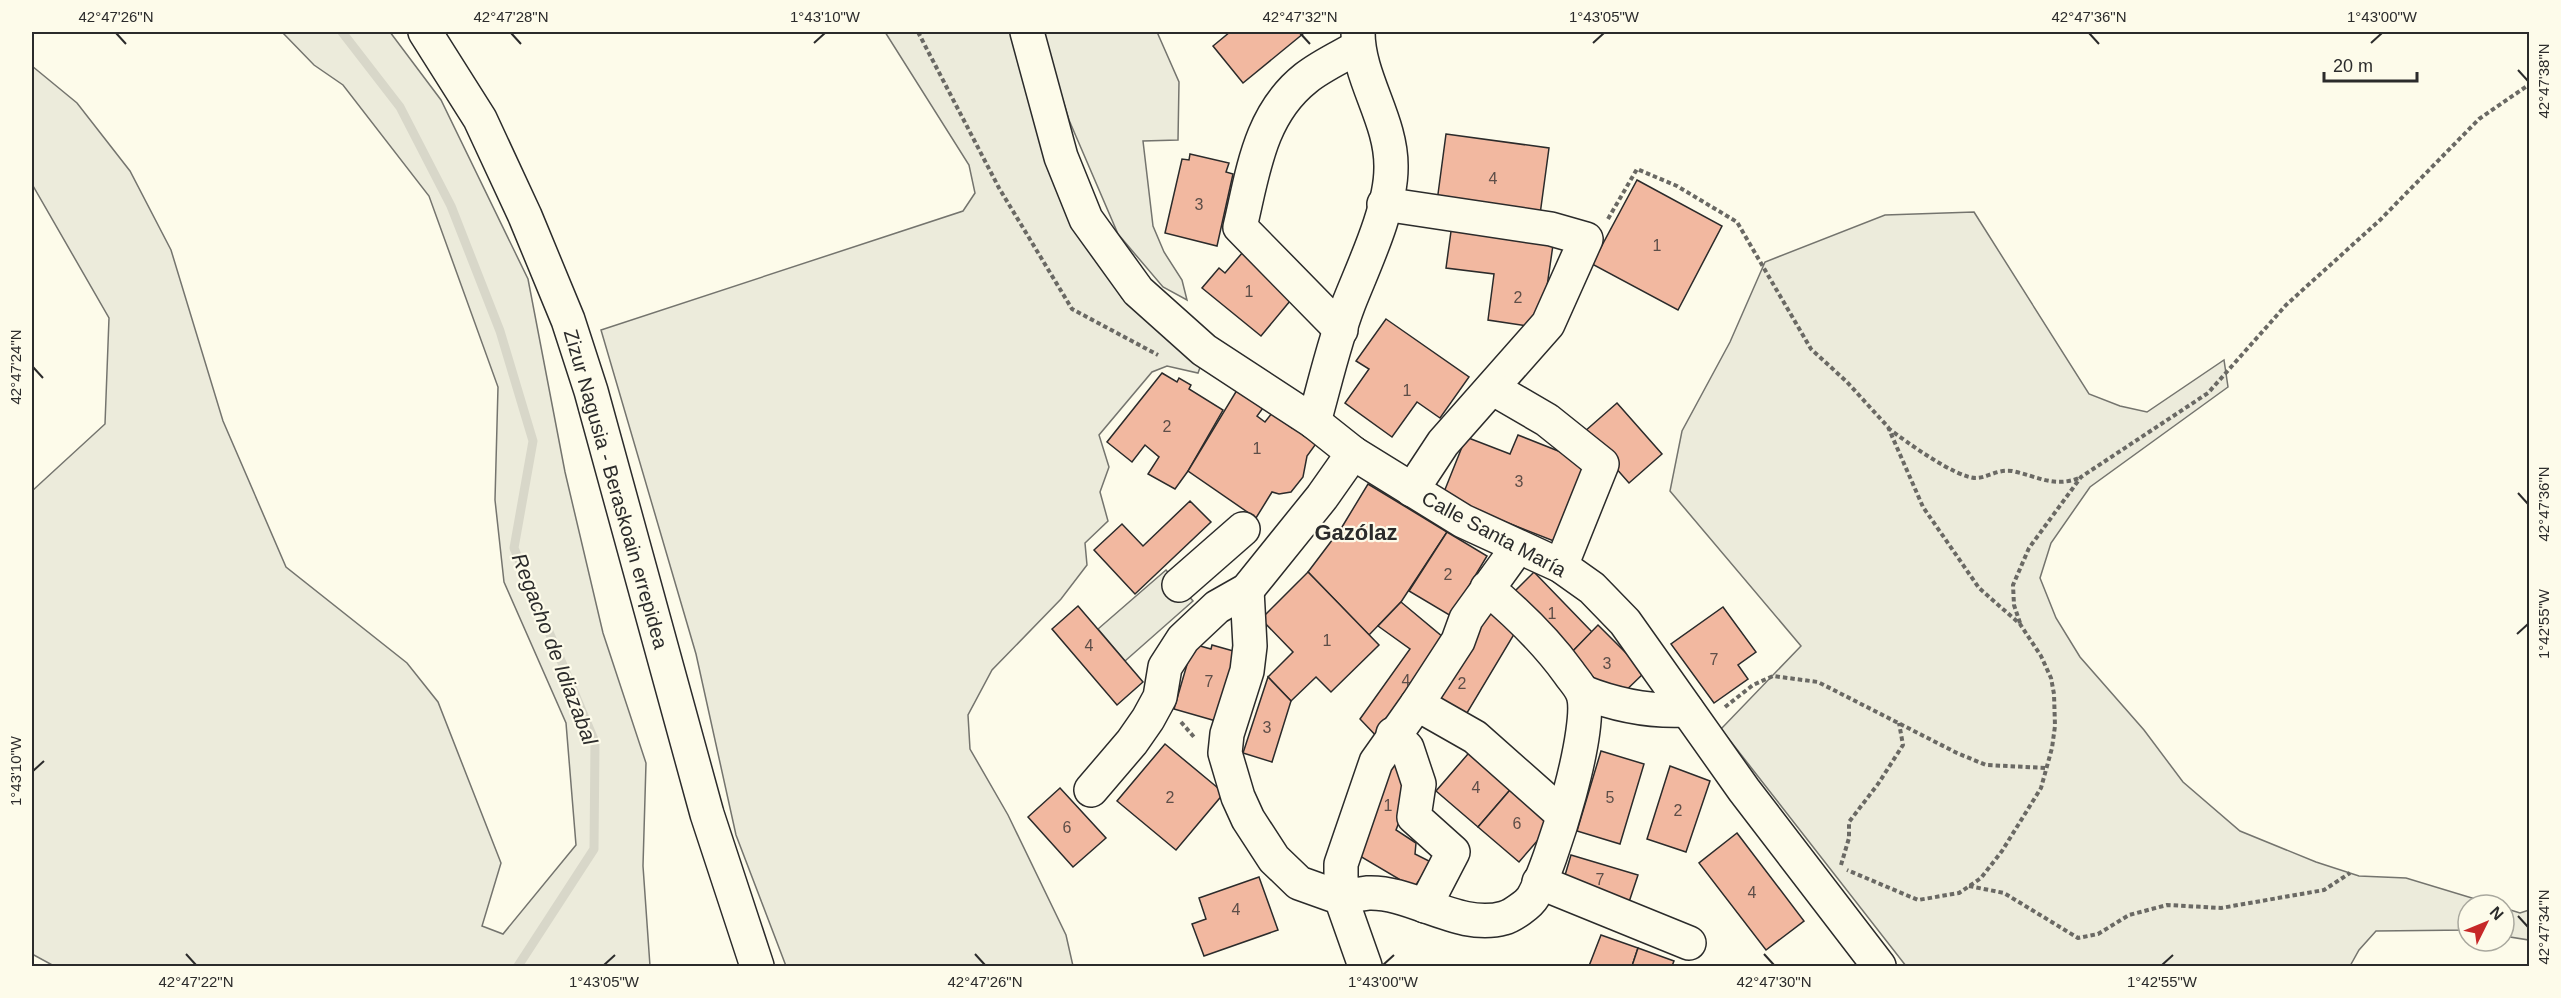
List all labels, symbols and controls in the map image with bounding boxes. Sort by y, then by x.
text: 42°47'26"N [78,8,154,25]
text: 42°47'28"N [473,8,549,25]
text: 1°43'10"W [790,8,861,25]
text: 42°47'32"N [1262,8,1338,25]
text: 1°43'05"W [1569,8,1640,25]
text: 42°47'36"N [2051,8,2127,25]
text: 1°43'00"W [2347,8,2418,25]
text: 42°47'38"N [2535,43,2552,119]
scale bar [2324,45,2417,83]
text: 20 m [2333,56,2373,76]
house number: 4 [1489,170,1498,187]
house number: 3 [1195,196,1204,213]
house number: 1 [1653,237,1662,254]
house number: 1 [1245,283,1254,300]
house number: 2 [1514,289,1523,306]
street label: Zizur Nagusia - Beraskoain errepidea [560,327,672,652]
text: 42°47'24"N [7,329,24,405]
house number: 1 [1403,382,1412,399]
house number: 2 [1163,418,1172,435]
house number: 1 [1253,440,1262,457]
text: 42°47'36"N [2535,466,2552,542]
house number: 3 [1515,473,1524,490]
street label: Calle Santa María [1418,487,1571,582]
district label: Gazólaz [1314,520,1398,545]
water label: Regacho de Idiazabal [508,550,603,749]
house number: 2 [1444,566,1453,583]
text: 1°42'55"W [2535,588,2552,659]
house number: 1 [1548,605,1557,622]
house number: 1 [1323,632,1332,649]
house number: 4 [1085,637,1094,654]
house number: 7 [1710,651,1719,668]
house number: 3 [1603,655,1612,672]
house number: 4 [1402,672,1411,689]
house number: 7 [1205,673,1214,690]
house number: 2 [1458,675,1467,692]
house number: 3 [1263,719,1272,736]
text: 1°43'10"W [7,735,24,806]
house number: 4 [1472,779,1481,796]
house number: 2 [1166,789,1175,806]
house number: 5 [1606,789,1615,806]
house number: 1 [1384,797,1393,814]
house number: 2 [1674,802,1683,819]
house number: 6 [1513,815,1522,832]
house number: 6 [1063,819,1072,836]
house number: 7 [1596,871,1605,888]
house number: 4 [1748,884,1757,901]
text: 42°47'34"N [2535,889,2552,965]
north arrow [2456,893,2516,953]
house number: 4 [1232,901,1241,918]
text: N [2486,903,2507,923]
text: 42°47'22"N [158,973,234,990]
text: 1°43'05"W [569,973,640,990]
text: 42°47'26"N [947,973,1023,990]
text: 1°43'00"W [1348,973,1419,990]
text: 42°47'30"N [1736,973,1812,990]
text: 1°42'55"W [2127,973,2198,990]

